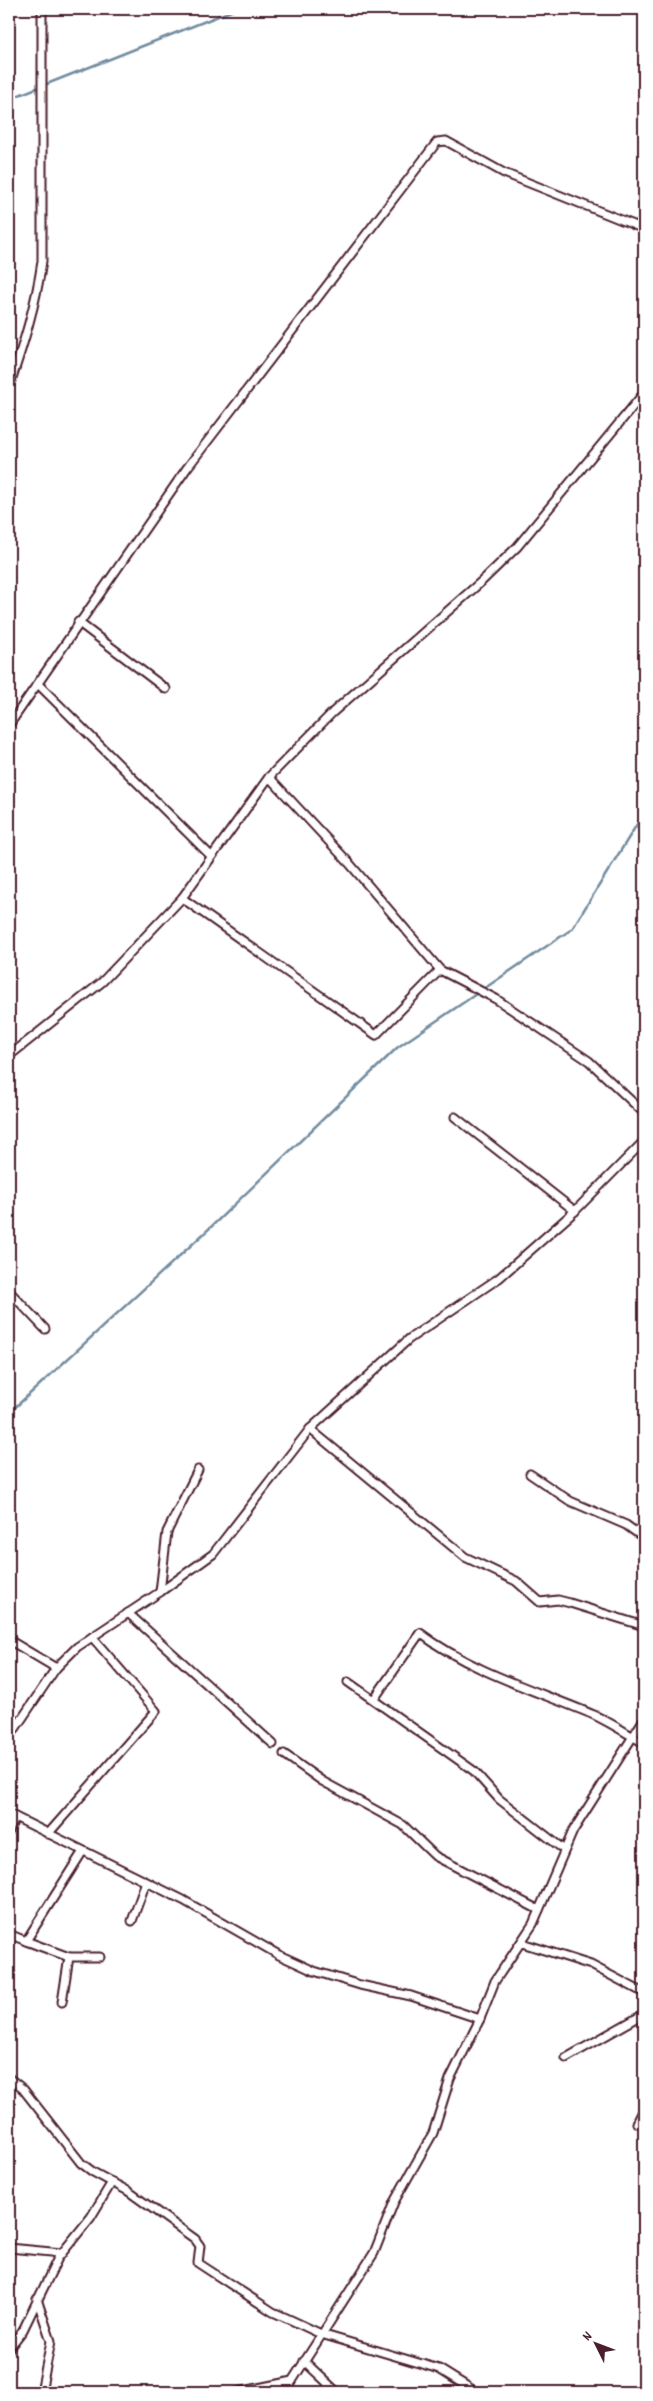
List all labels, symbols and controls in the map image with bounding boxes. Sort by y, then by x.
north arrow [570,2318,620,2368]
text: N [578,2327,598,2346]

